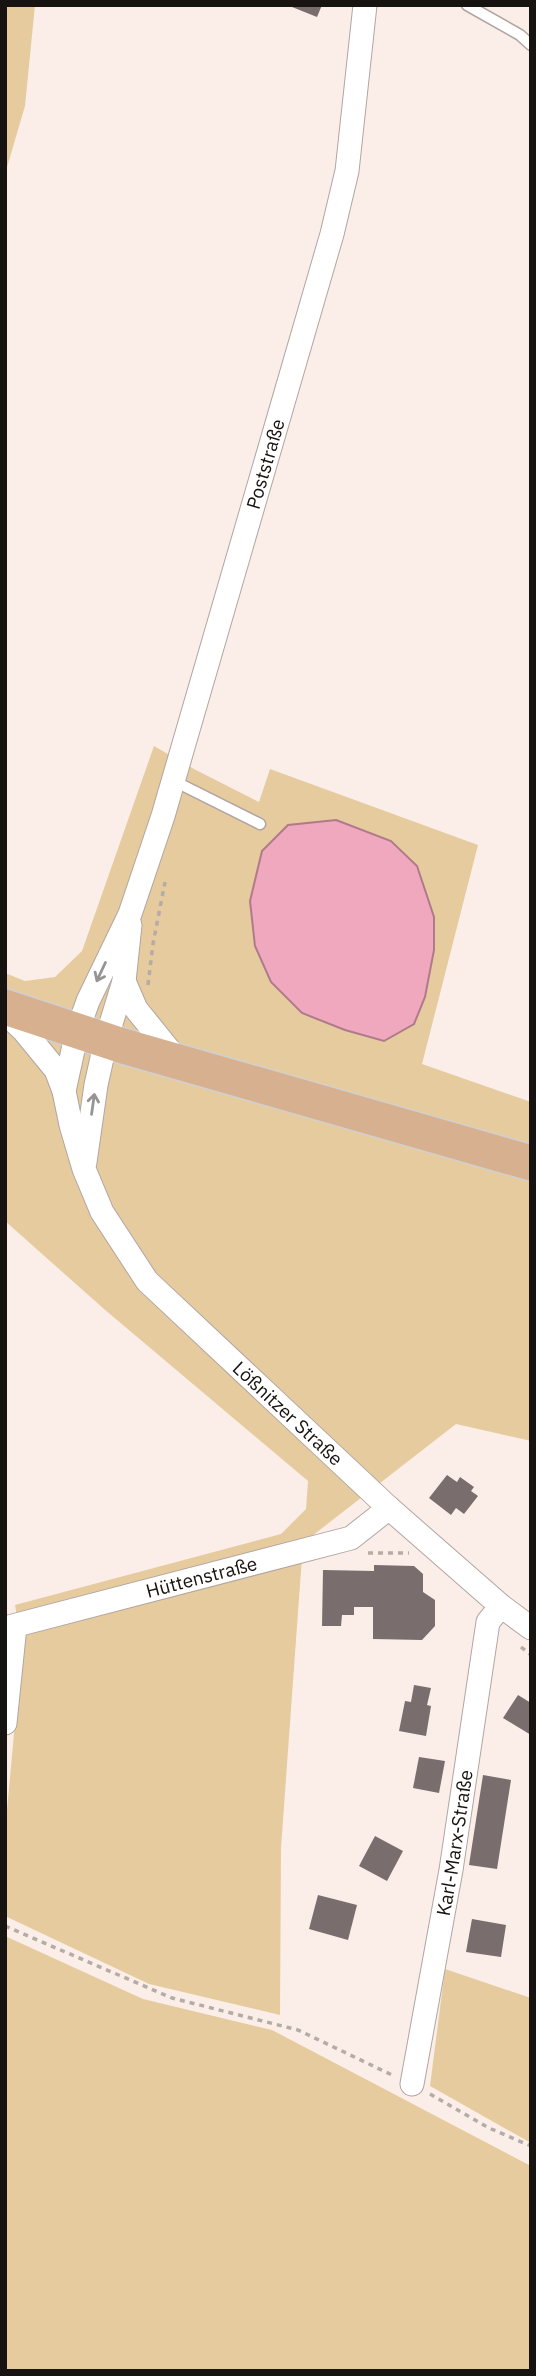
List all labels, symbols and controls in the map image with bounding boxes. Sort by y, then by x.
street label: Poststraße [241,416,290,512]
one-way arrow [94,961,107,982]
one-way arrow [87,1093,100,1116]
street label: Lößnitzer Straße [228,1356,348,1471]
street label: Hüttenstraße [143,1551,260,1603]
street label: Karl-Marx-Straße [431,1768,478,1918]

